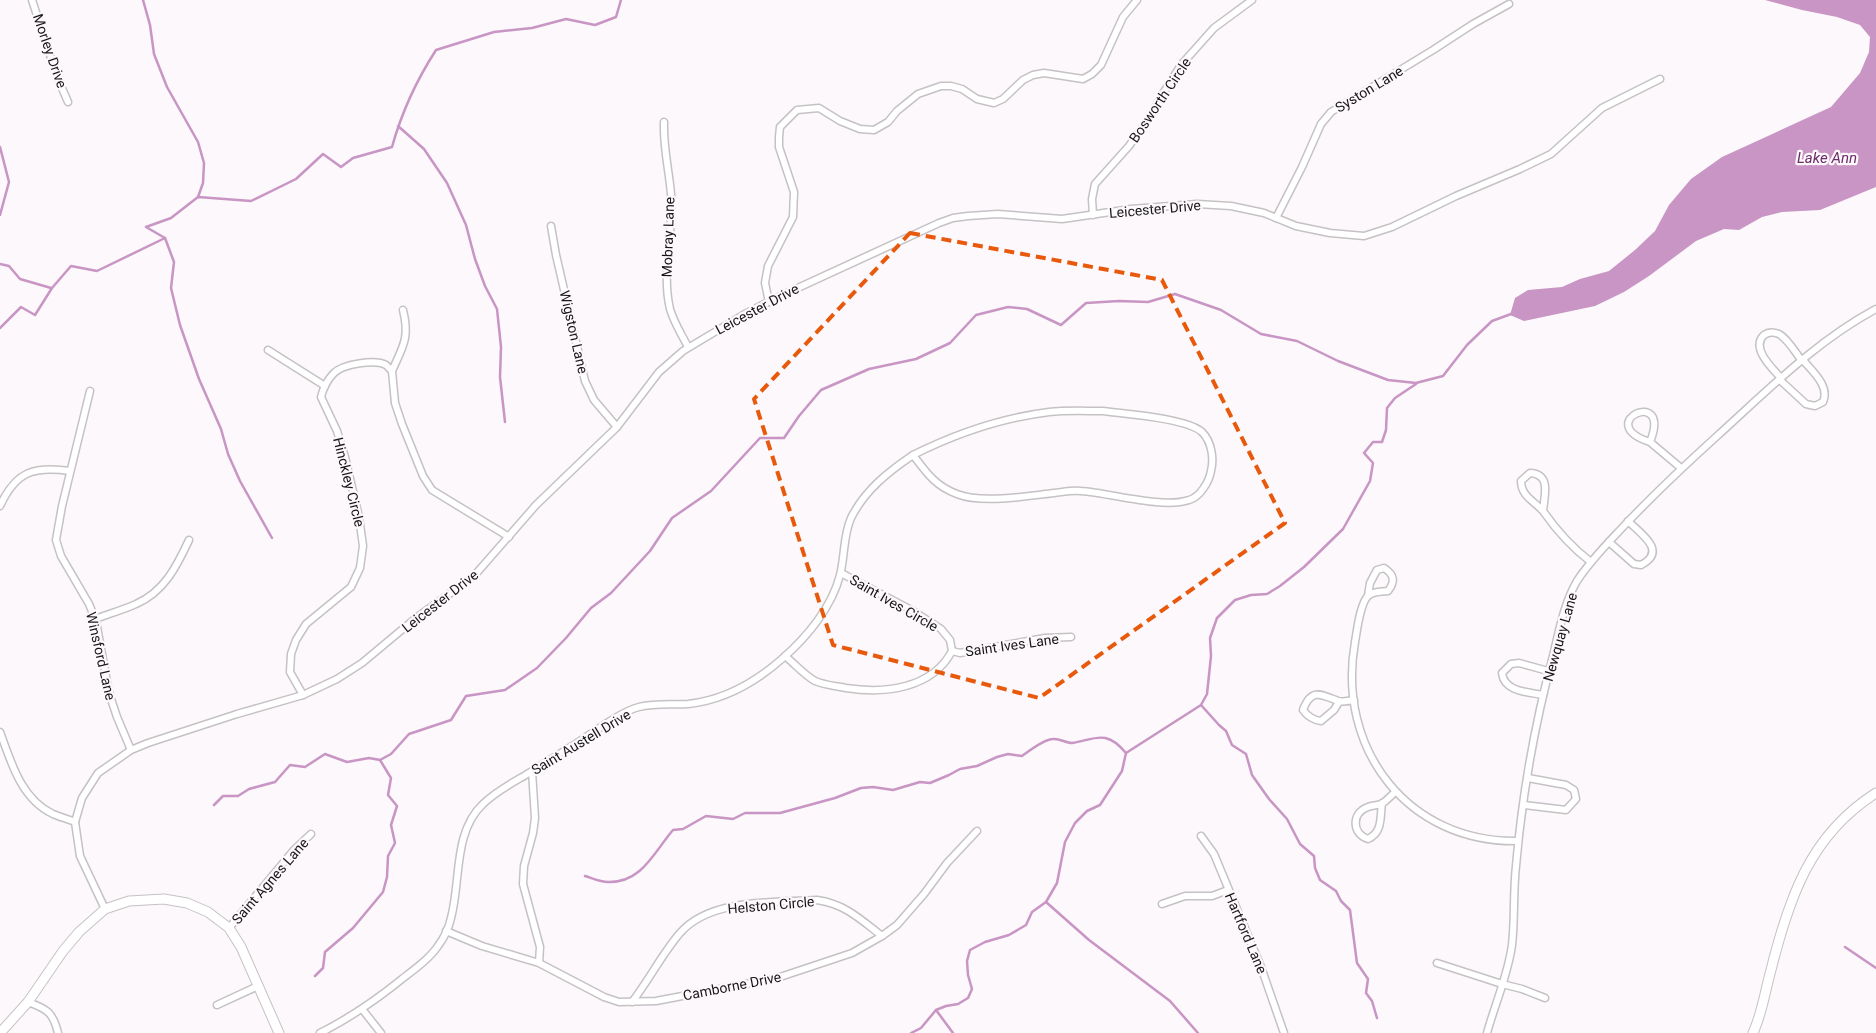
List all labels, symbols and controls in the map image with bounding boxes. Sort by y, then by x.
street label: Morley Drive [30,12,70,90]
street label: Bosworth Circle [1126,55,1194,145]
street label: Syston Lane [1332,63,1406,115]
water label: Lake Ann [1797,149,1857,167]
street label: Mobray Lane [659,197,677,277]
street label: Leicester Drive [1108,197,1202,221]
street label: Leicester Drive [713,280,801,338]
street label: Wigston Lane [557,289,591,375]
street label: Hinckley Circle [330,436,368,528]
street label: Leicester Drive [399,566,481,636]
street label: Saint Ives Circle [847,571,941,635]
street label: Newquay Lane [1540,591,1580,683]
street label: Winsford Lane [83,610,119,702]
street label: Saint Ives Lane [964,631,1060,659]
street label: Saint Austell Drive [529,706,633,778]
street label: Saint Agnes Lane [228,835,312,927]
street label: Hartford Lane [1222,890,1270,976]
street label: Helston Circle [727,893,815,917]
street label: Camborne Drive [682,969,782,1003]

